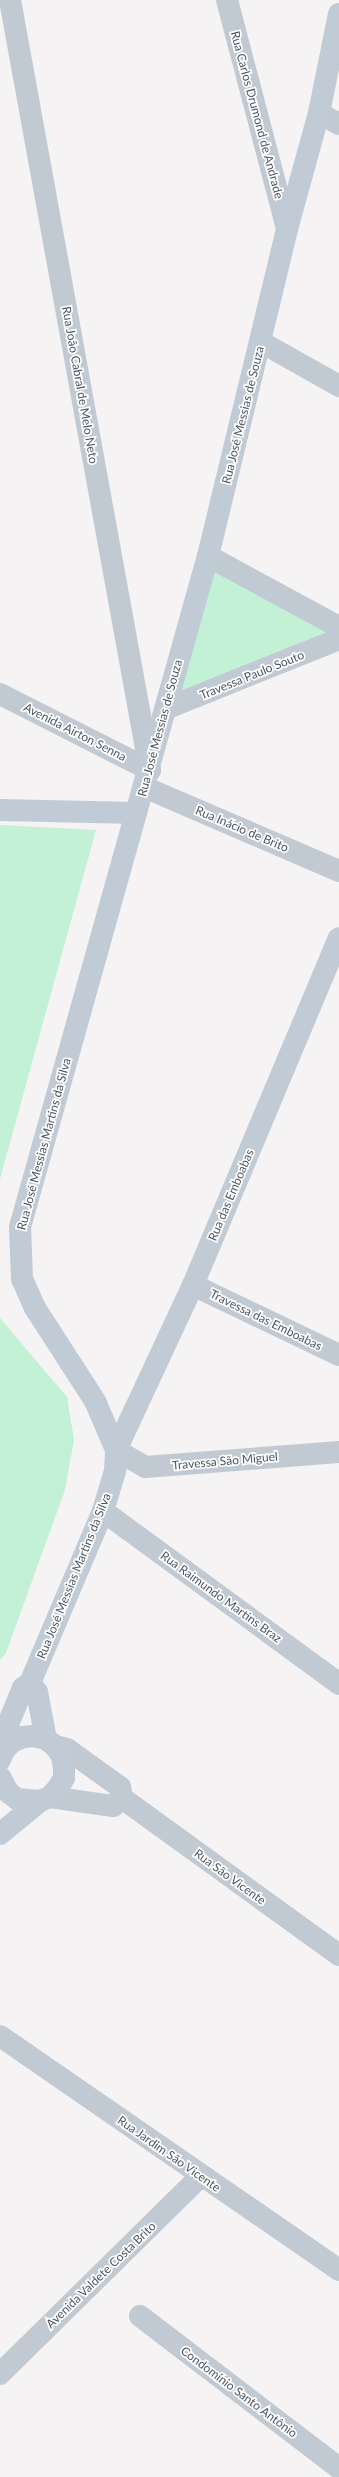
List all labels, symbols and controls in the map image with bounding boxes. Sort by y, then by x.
street label: Rua Carlos Drumond de Andrade [228,29,286,201]
street label: Rua João Cabral de Melo Neto [59,305,101,465]
street label: Rua José Messias de Souza [219,345,267,485]
street label: Travessa Paulo Souto [198,648,306,702]
street label: Rua José Messias de Souza [135,658,185,798]
street label: Avenida Airton Senna [21,700,129,764]
street label: Rua Inácio de Brito [193,803,291,855]
street label: Rua José Messias Martins da Silva [14,1056,74,1232]
street label: Rua das Emboabas [205,1147,257,1243]
street label: Travessa das Emboabas [208,1287,324,1353]
street label: Travessa São Miguel [172,1449,278,1473]
street label: Rua José Messias Martins da Silva [34,1491,114,1661]
street label: Rua Raimundo Martins Braz [158,1548,284,1646]
street label: Rua São Vicente [191,1846,269,1908]
street label: Rua Jardim São Vicente [115,2113,223,2195]
street label: Avenida Valdete Costa Brito [43,2219,159,2331]
street label: Condomínio Santo Antônio [178,2343,300,2441]

